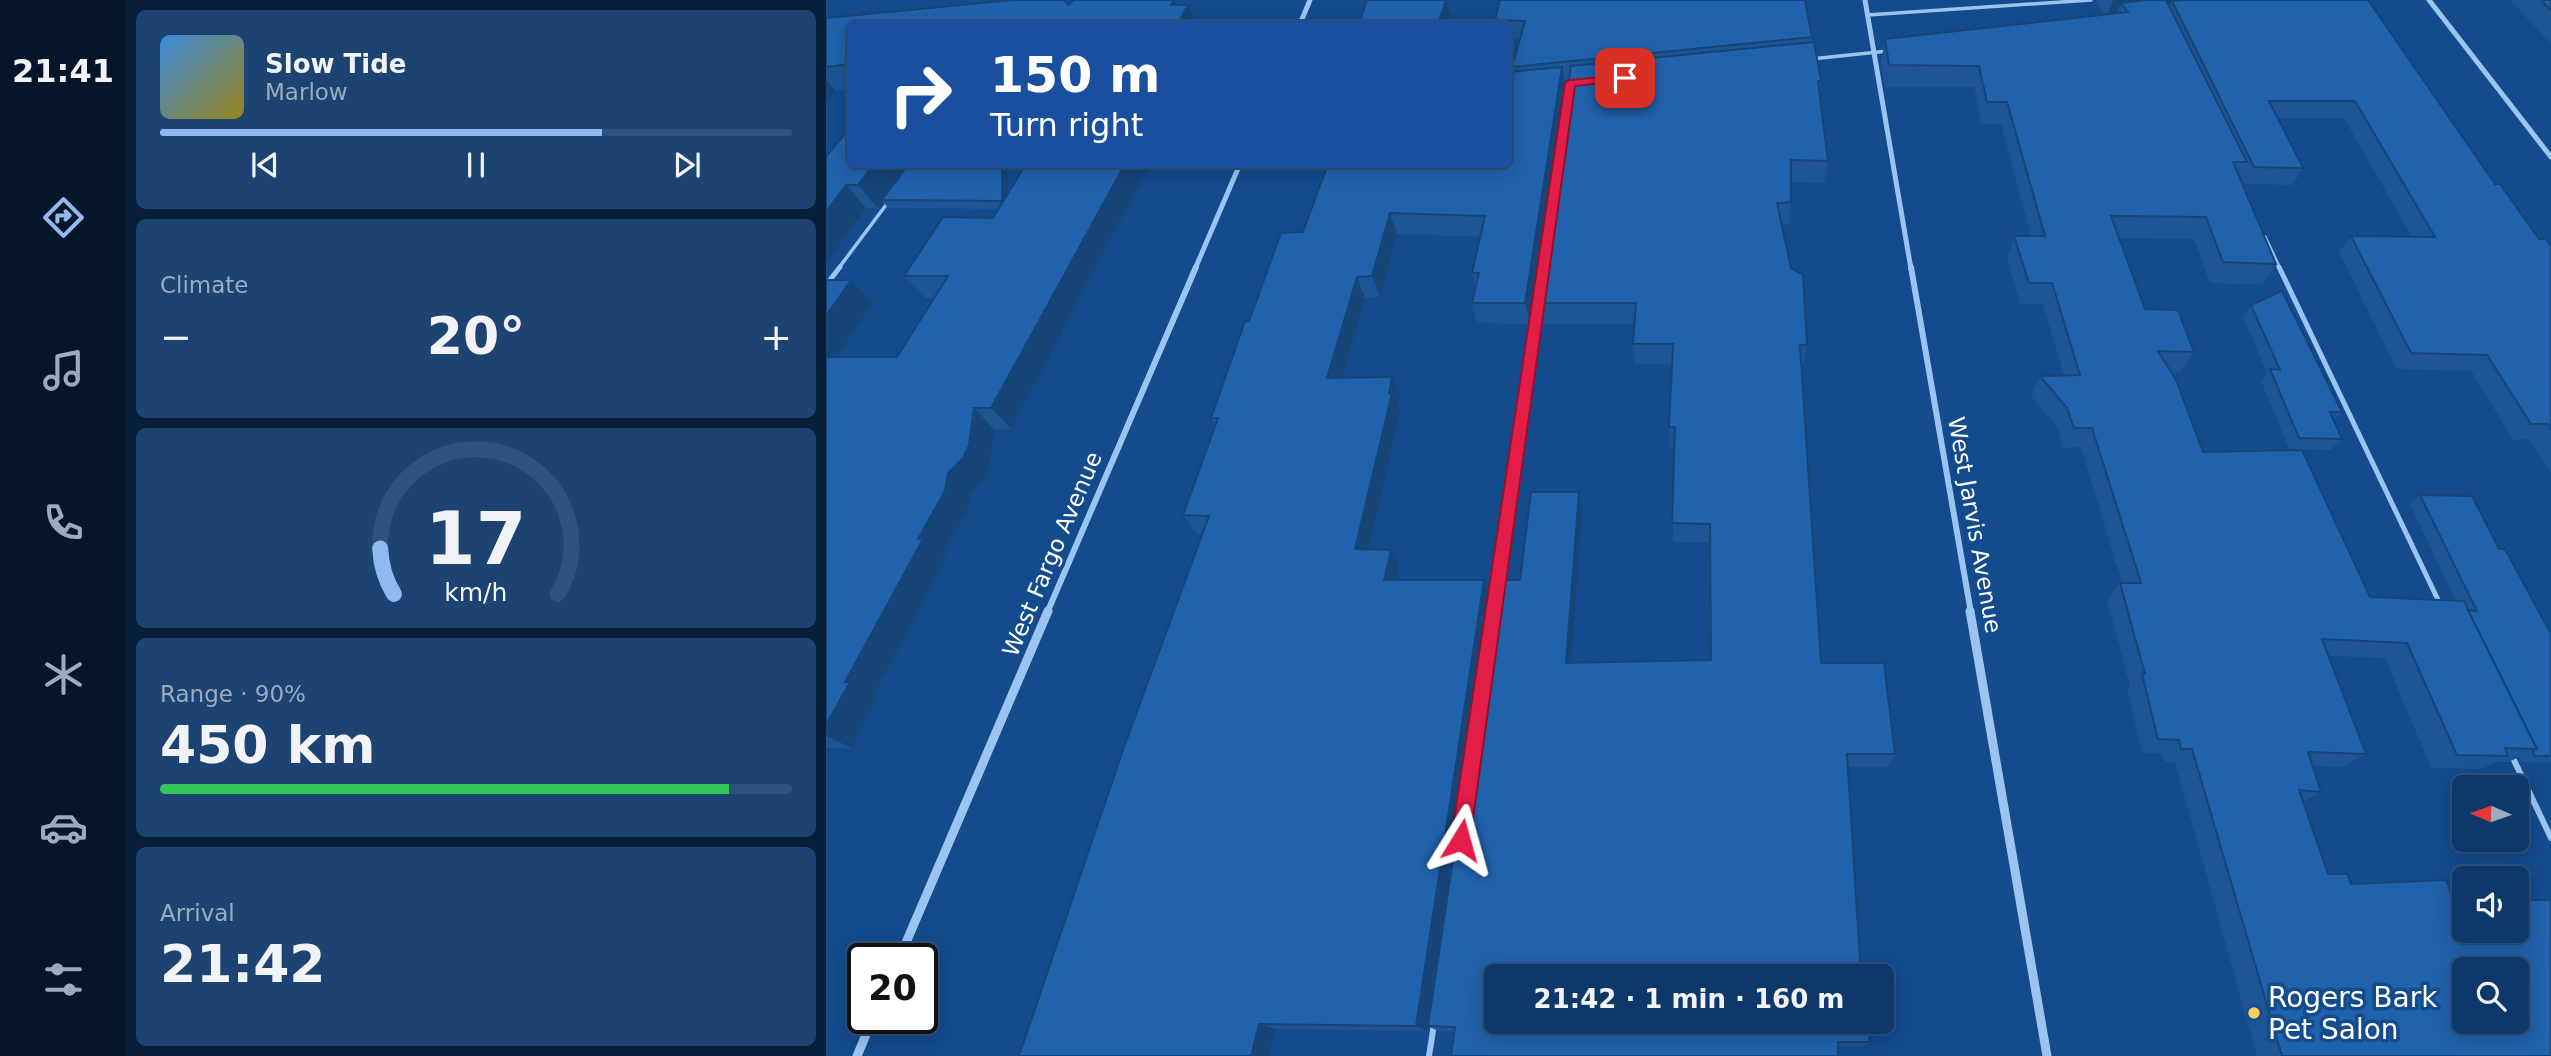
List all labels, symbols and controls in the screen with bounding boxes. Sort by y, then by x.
text: 150 m [990,47,1160,104]
pin [1595,48,1655,108]
text: Slow Tide [265,49,406,79]
icon: right [875,49,966,140]
text: 21:41 [12,52,114,90]
icon: arrive [1606,59,1644,97]
text: Marlow [265,79,348,105]
text: Turn right [990,106,1143,144]
icon: previous [246,146,284,184]
icon: pause [457,146,495,184]
icon: next [668,146,706,184]
icon: directions [39,193,88,242]
text: Climate [160,272,249,298]
text: 20° [427,306,525,366]
text: − [160,315,192,359]
text: + [760,315,792,359]
icon: music [39,346,88,395]
street label: West Jarvis Avenue [1943,415,2007,635]
street label: West Fargo Avenue [997,448,1107,660]
text: 17 [425,496,527,581]
icon: phone [39,498,88,547]
text: km/h [444,578,508,607]
icon: climate [39,650,88,699]
text: Range · 90% [160,681,306,707]
text: 450 km [160,715,375,775]
north arrow [2452,775,2529,852]
map controls [2452,775,2529,1034]
icon: car [39,803,88,852]
position arrow [1424,803,1498,877]
button: sound [2452,866,2529,943]
text: Arrival [160,900,235,926]
text: 21:42 [160,934,326,994]
speed limit sign: 20 [847,943,938,1034]
icon: filters [39,955,88,1004]
button: search [2452,957,2529,1034]
place label: Rogers Bark Pet Salon [2268,981,2438,1046]
text: 21:42 · 1 min · 160 m [1534,984,1844,1014]
marker: Rogers Bark Pet Salon [2246,1005,2262,1021]

